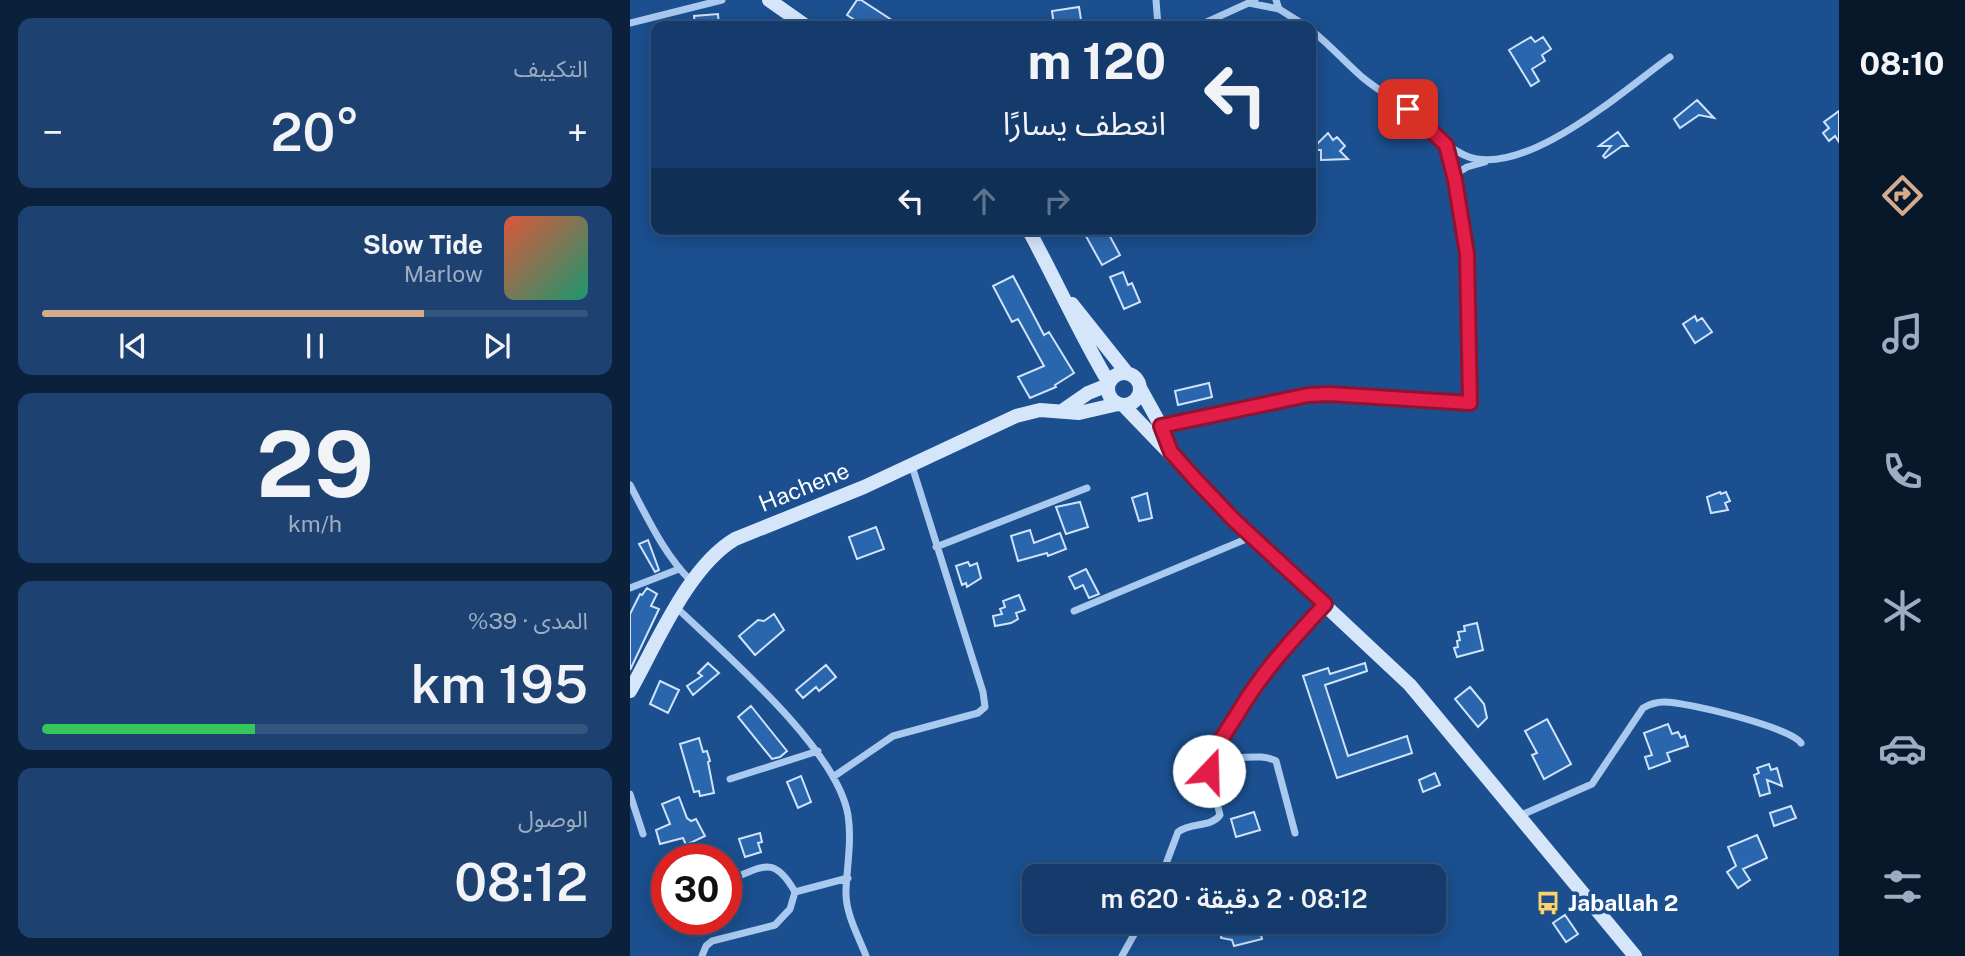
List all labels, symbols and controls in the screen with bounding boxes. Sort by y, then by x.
text: 120 m [1027,32,1166,90]
text: 08:10 [1860,45,1944,82]
icon: left [1190,49,1281,140]
text: التكييف [514,55,588,82]
pin [1378,79,1438,139]
icon: arrive [1389,90,1427,128]
text: 20° [270,102,360,163]
text: انعطف يسارًا [1003,105,1166,142]
text: − [42,110,63,155]
text: + [567,110,588,155]
icon: directions [1878,171,1927,220]
icon: left [892,182,930,220]
icon: ahead [965,182,1003,220]
icon: right [1038,182,1076,220]
text: Slow Tide [363,229,483,260]
text: Marlow [404,260,483,287]
icon: music [1878,309,1927,358]
icon: previous [114,327,152,365]
icon: pause [296,327,334,365]
icon: next [478,327,516,365]
text: 29 [256,411,374,517]
icon: phone [1878,447,1927,496]
street label: Hachene [755,456,853,517]
text: km/h [288,510,342,537]
icon: climate [1878,586,1927,635]
text: المدى · 39% [468,607,588,634]
text: 195 km [411,654,588,715]
icon: car [1878,724,1927,773]
position arrow [1172,734,1246,808]
text: الوصول [518,805,588,832]
speed limit sign: 30 [651,844,742,935]
text: 08:12 [454,852,588,913]
icon: filters [1878,862,1927,911]
text: 08:12 · 2 دقيقة · 620 m [1100,883,1368,914]
bus stop icon: Jaballah 2 [1534,889,1562,917]
place label: Jaballah 2 [1568,889,1678,916]

